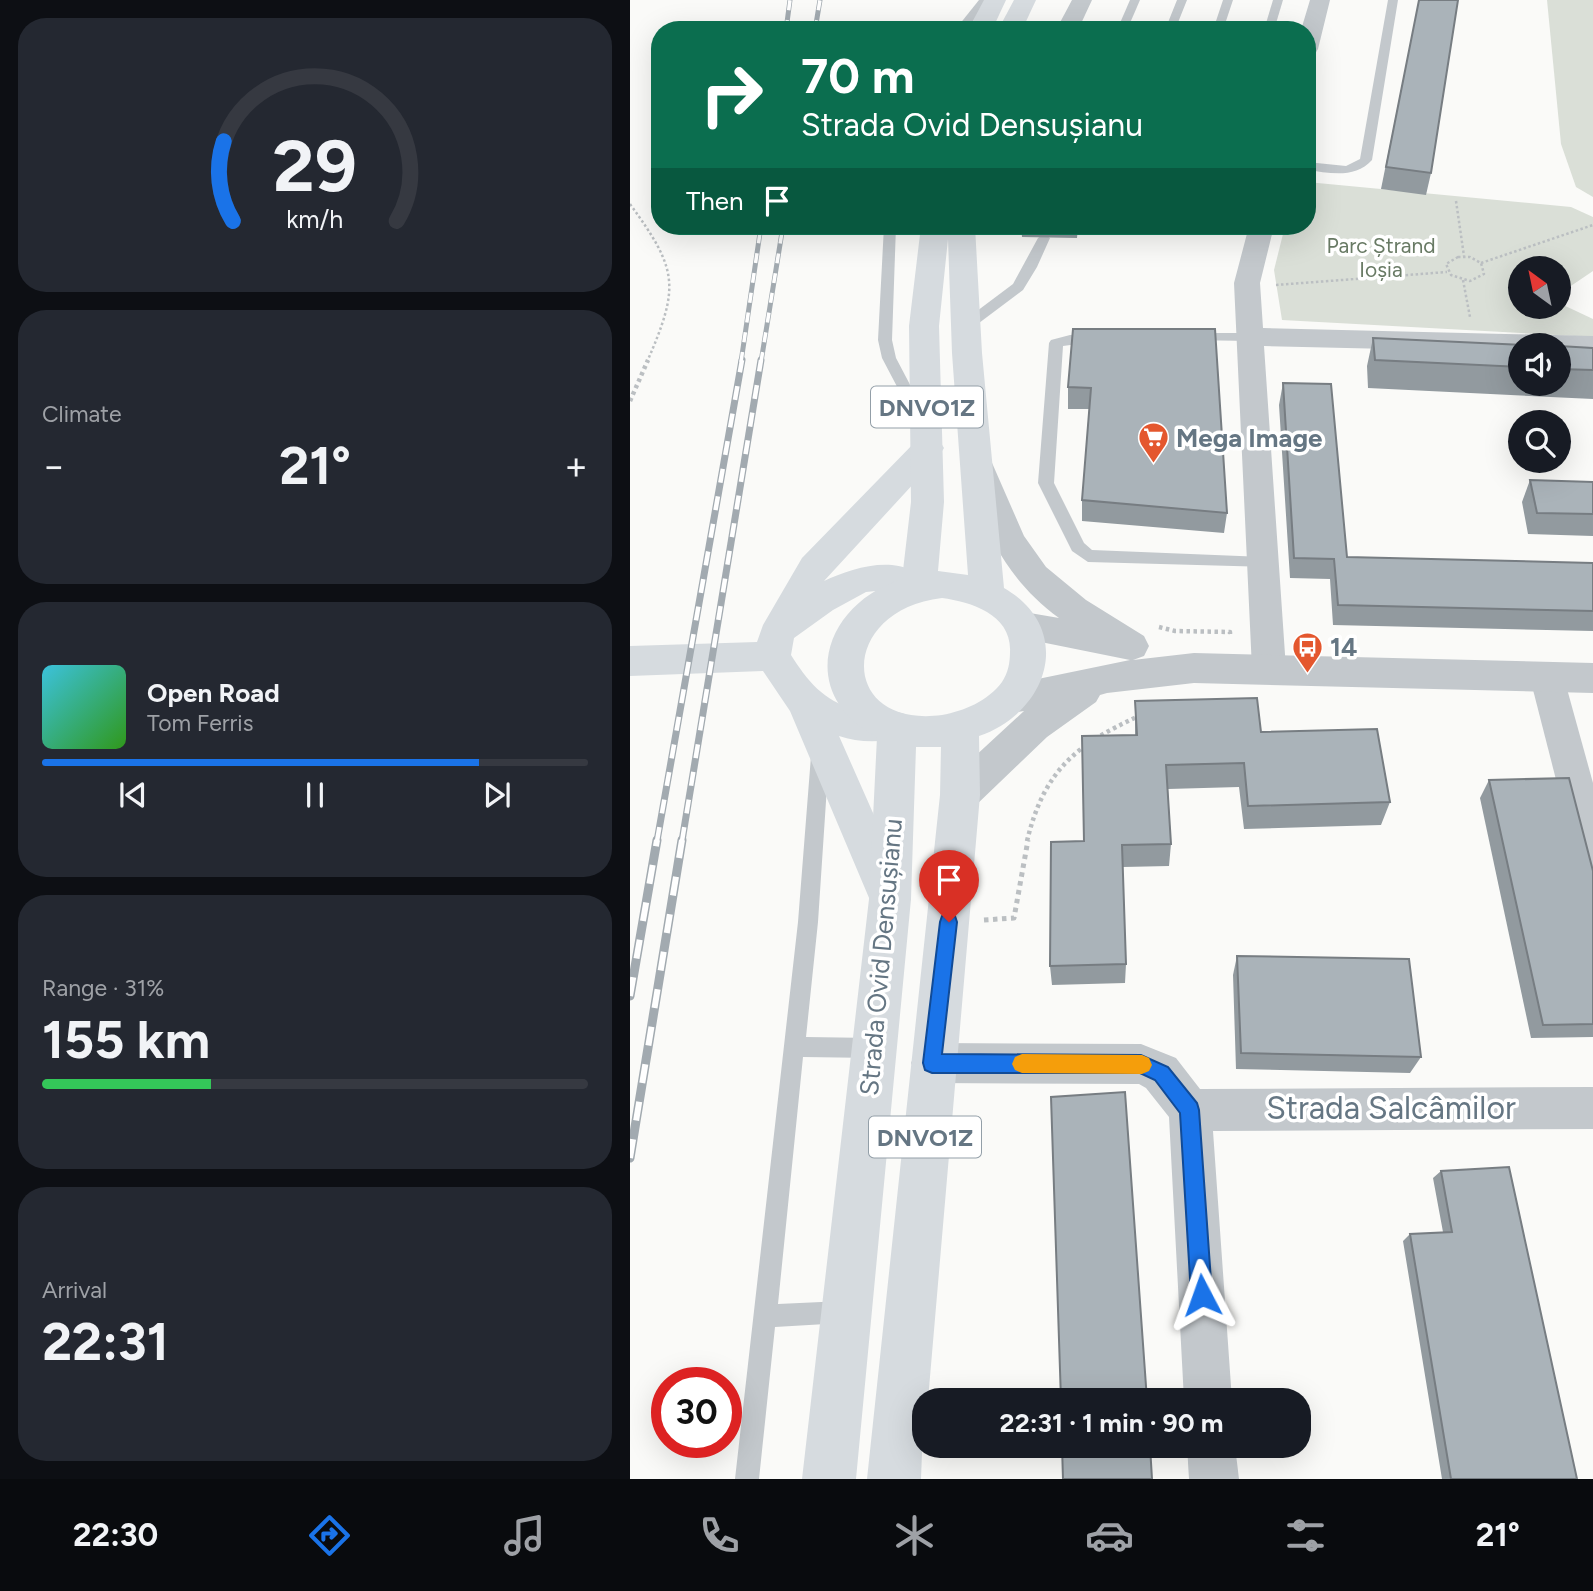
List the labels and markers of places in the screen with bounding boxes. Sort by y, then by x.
supermarket icon: Mega Image [1136,421,1170,465]
place label: Mega Image [1176,422,1322,454]
bus stop icon: 14 [1290,630,1324,674]
place label: 14 [1330,631,1357,663]
pin [919,850,979,922]

